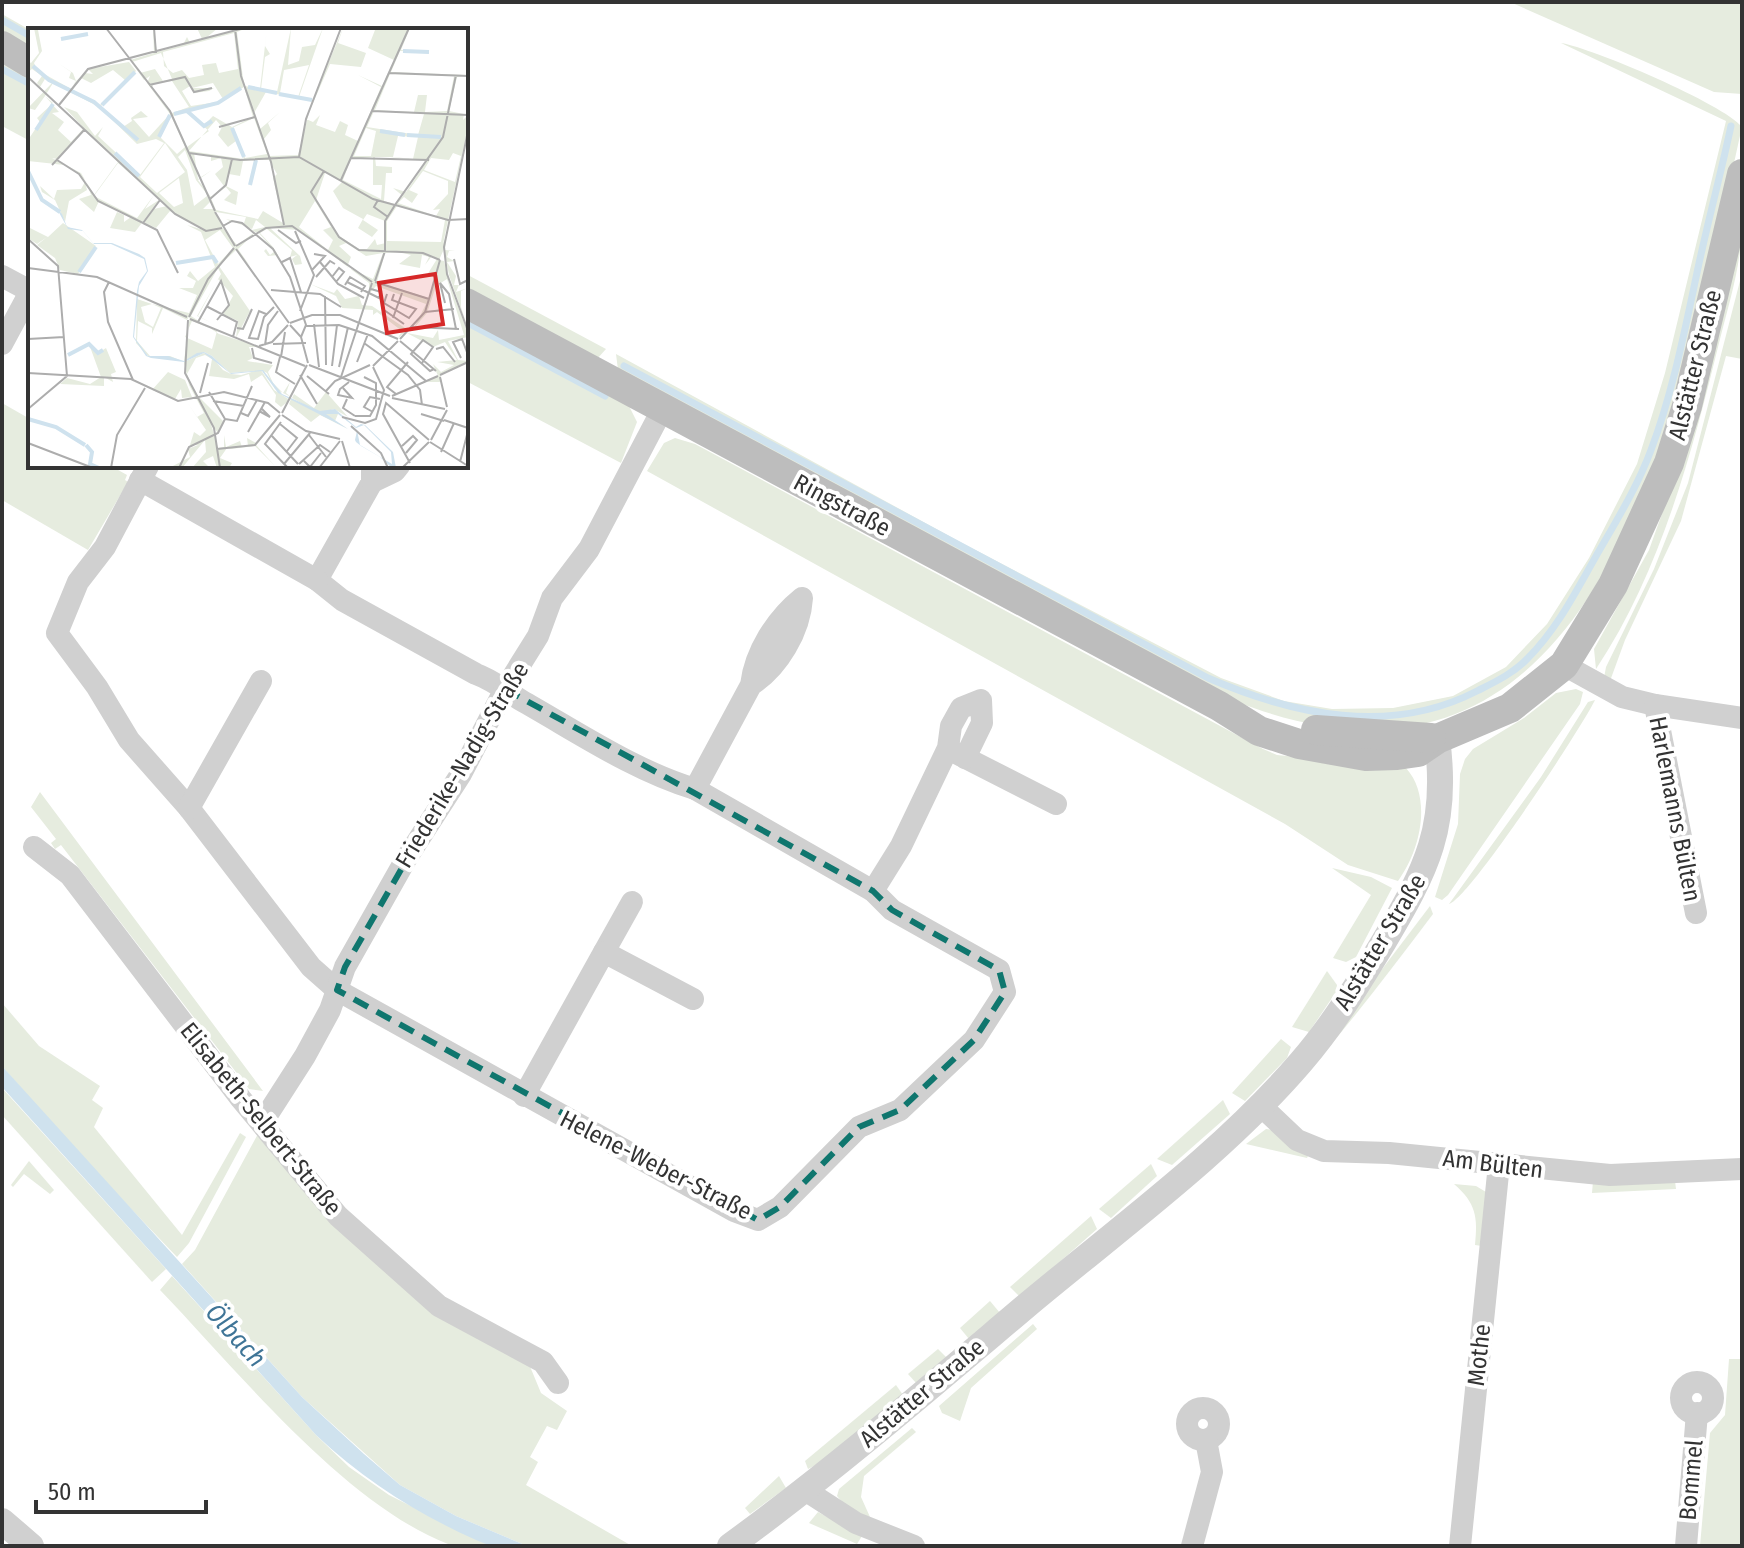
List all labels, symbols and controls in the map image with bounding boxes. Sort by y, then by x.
inset map [28,28,468,468]
street label: Alstätter Straße [1663,287,1727,443]
street label: Ringstraße [789,468,895,542]
street label: Friederike-Nadig-Straße [390,657,534,873]
street label: Harlemanns Bülten [1643,714,1707,904]
street label: Alstätter Straße [1328,869,1432,1015]
street label: Elisabeth-Selbert-Straße [175,1017,347,1221]
street label: Helene-Weber-Straße [555,1105,757,1225]
street label: Am Bülten [1441,1144,1545,1184]
water label: Ölbach [199,1297,272,1374]
street label: Mothe [1462,1323,1496,1387]
street label: Alstätter Straße [854,1333,990,1453]
street label: Bommel [1674,1439,1708,1521]
scale bar [36,1464,206,1514]
text: 50 m [48,1478,96,1506]

